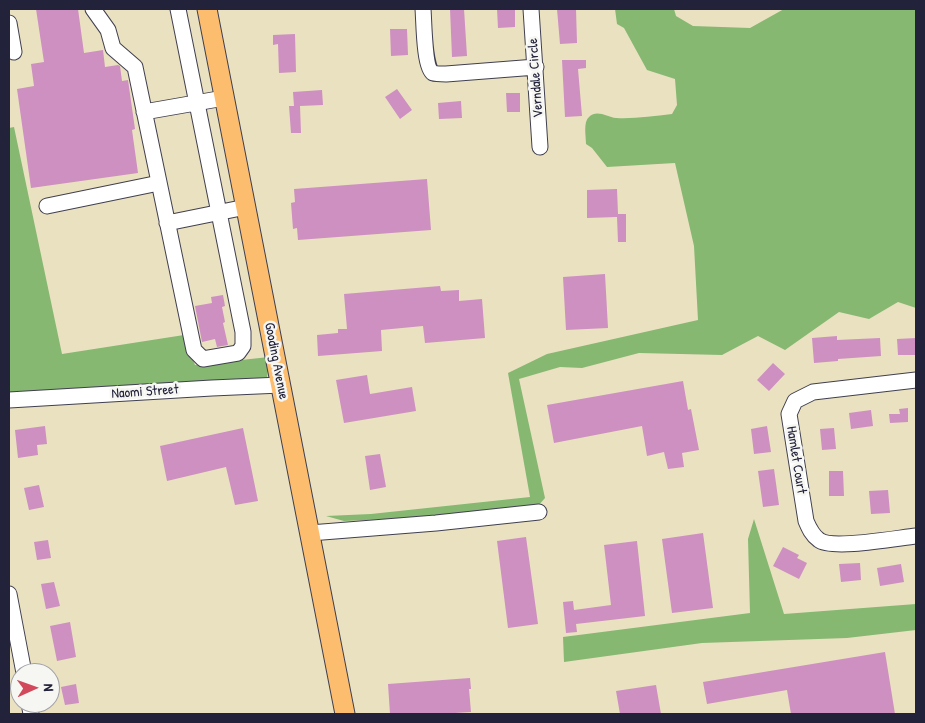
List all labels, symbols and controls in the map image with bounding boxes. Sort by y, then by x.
street label: Verndale Circle [525,38,547,118]
street label: Gooding Avenue [260,321,292,401]
street label: Naomi Street [111,381,179,403]
street label: Hamlet Court [782,425,810,495]
north arrow [10,663,60,713]
text: N [40,683,59,692]

